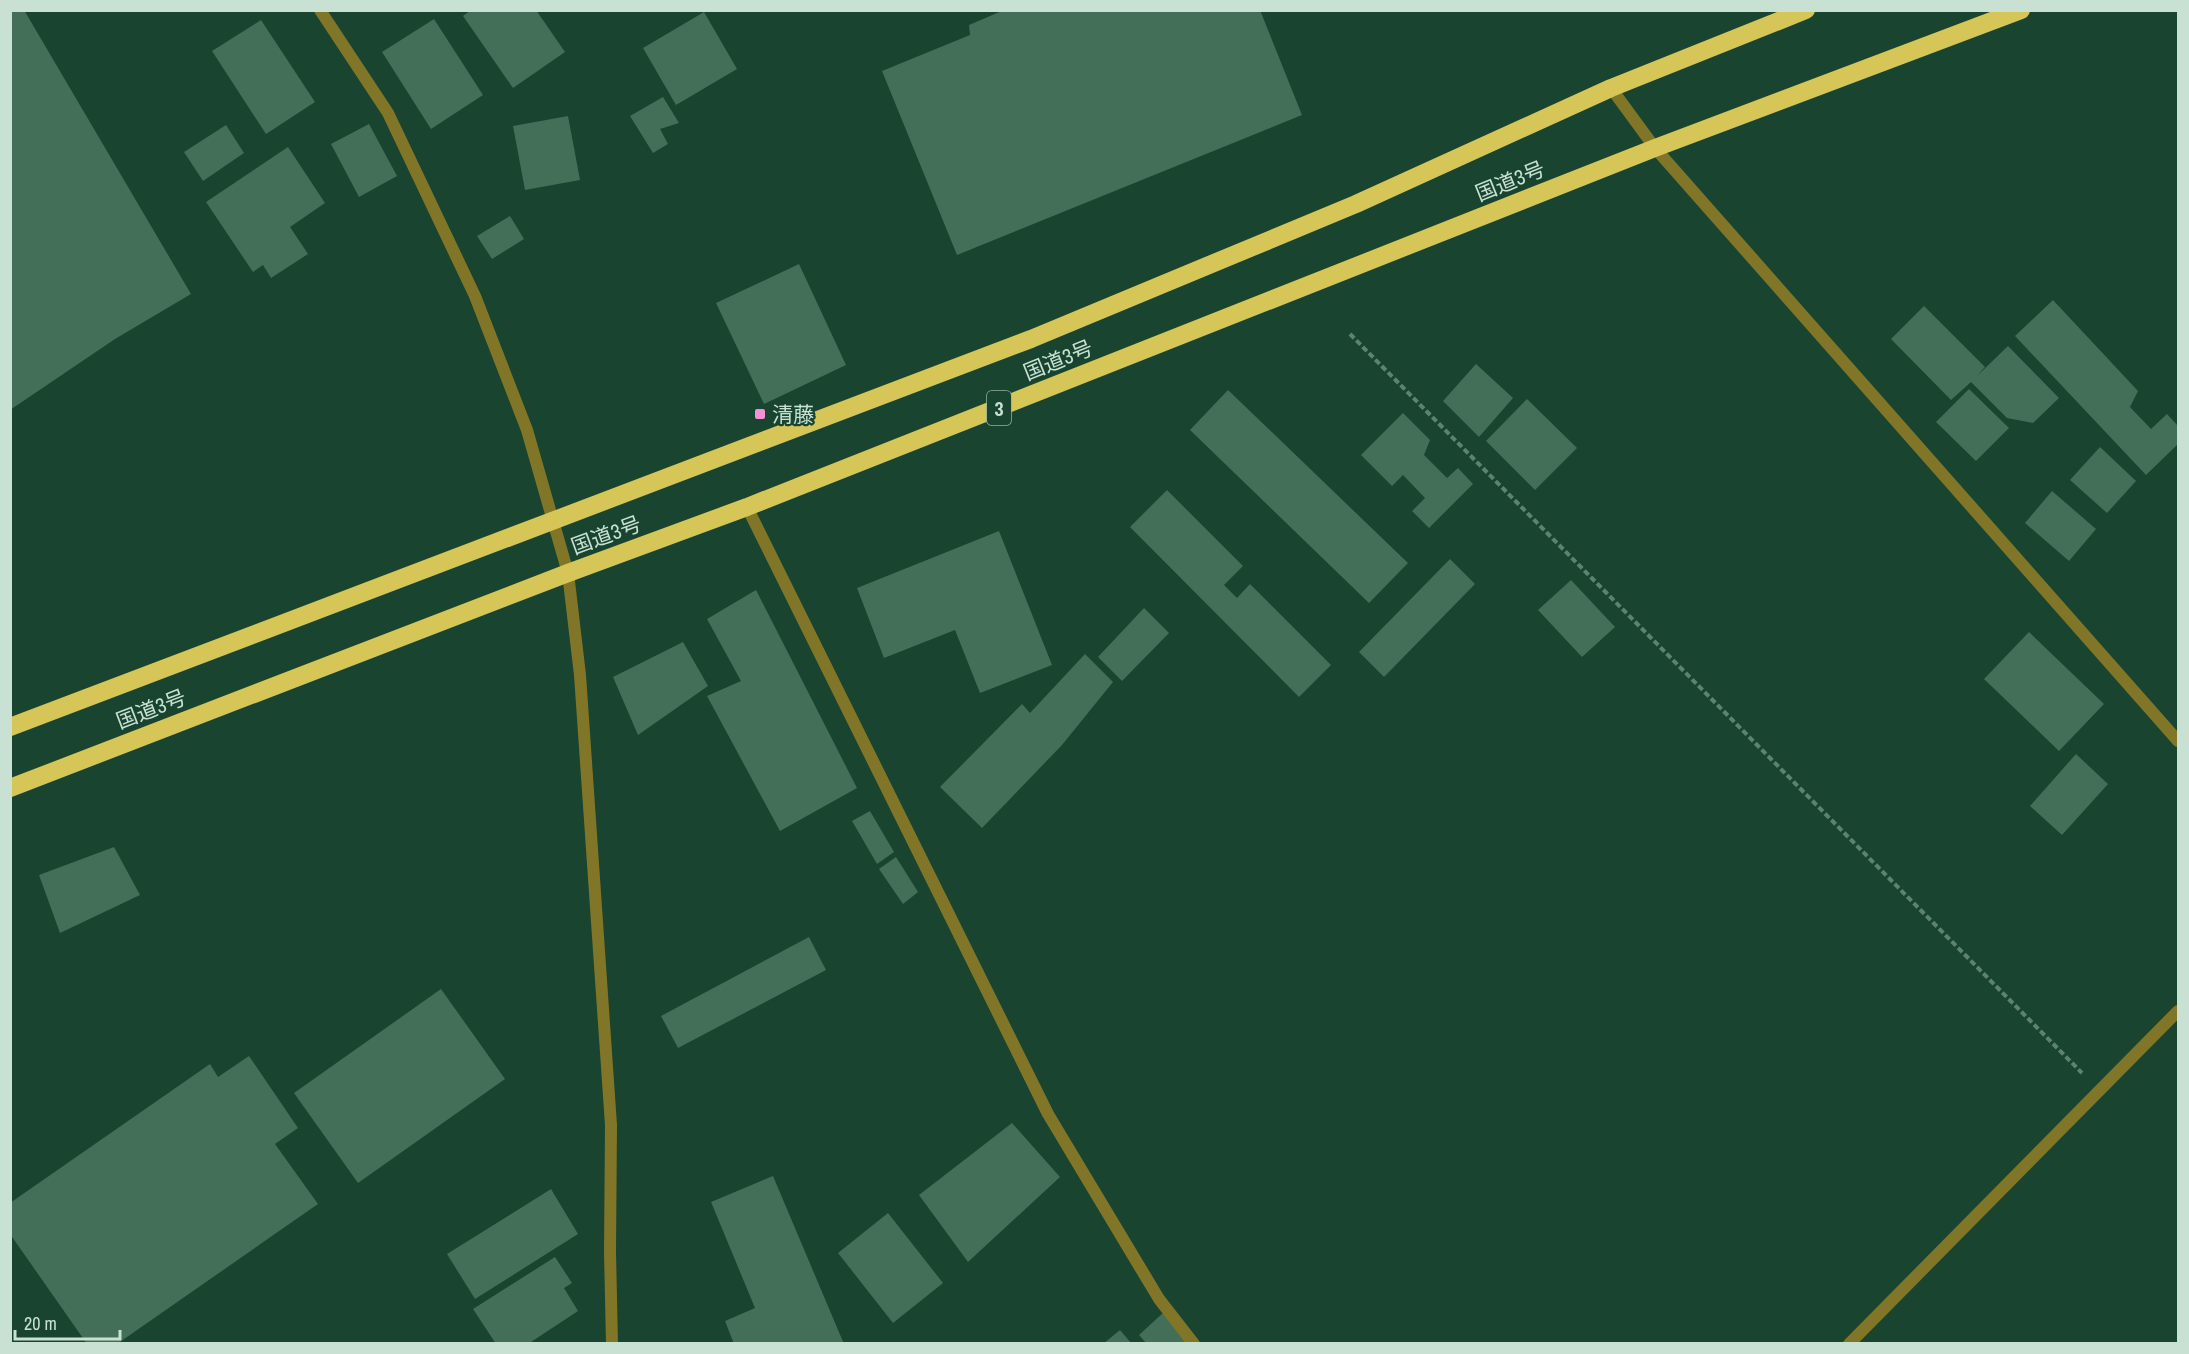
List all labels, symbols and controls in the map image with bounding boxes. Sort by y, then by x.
street label: 国道3号 [1471,154,1549,208]
street label: 国道3号 [1019,333,1097,387]
road number: 3 [987,391,1011,425]
place label: 清藤 [772,400,814,429]
marker: 清藤 [753,407,767,421]
street label: 国道3号 [567,509,645,561]
street label: 国道3号 [112,682,190,736]
scale bar [15,1303,120,1341]
text: 20 m [24,1311,57,1336]

